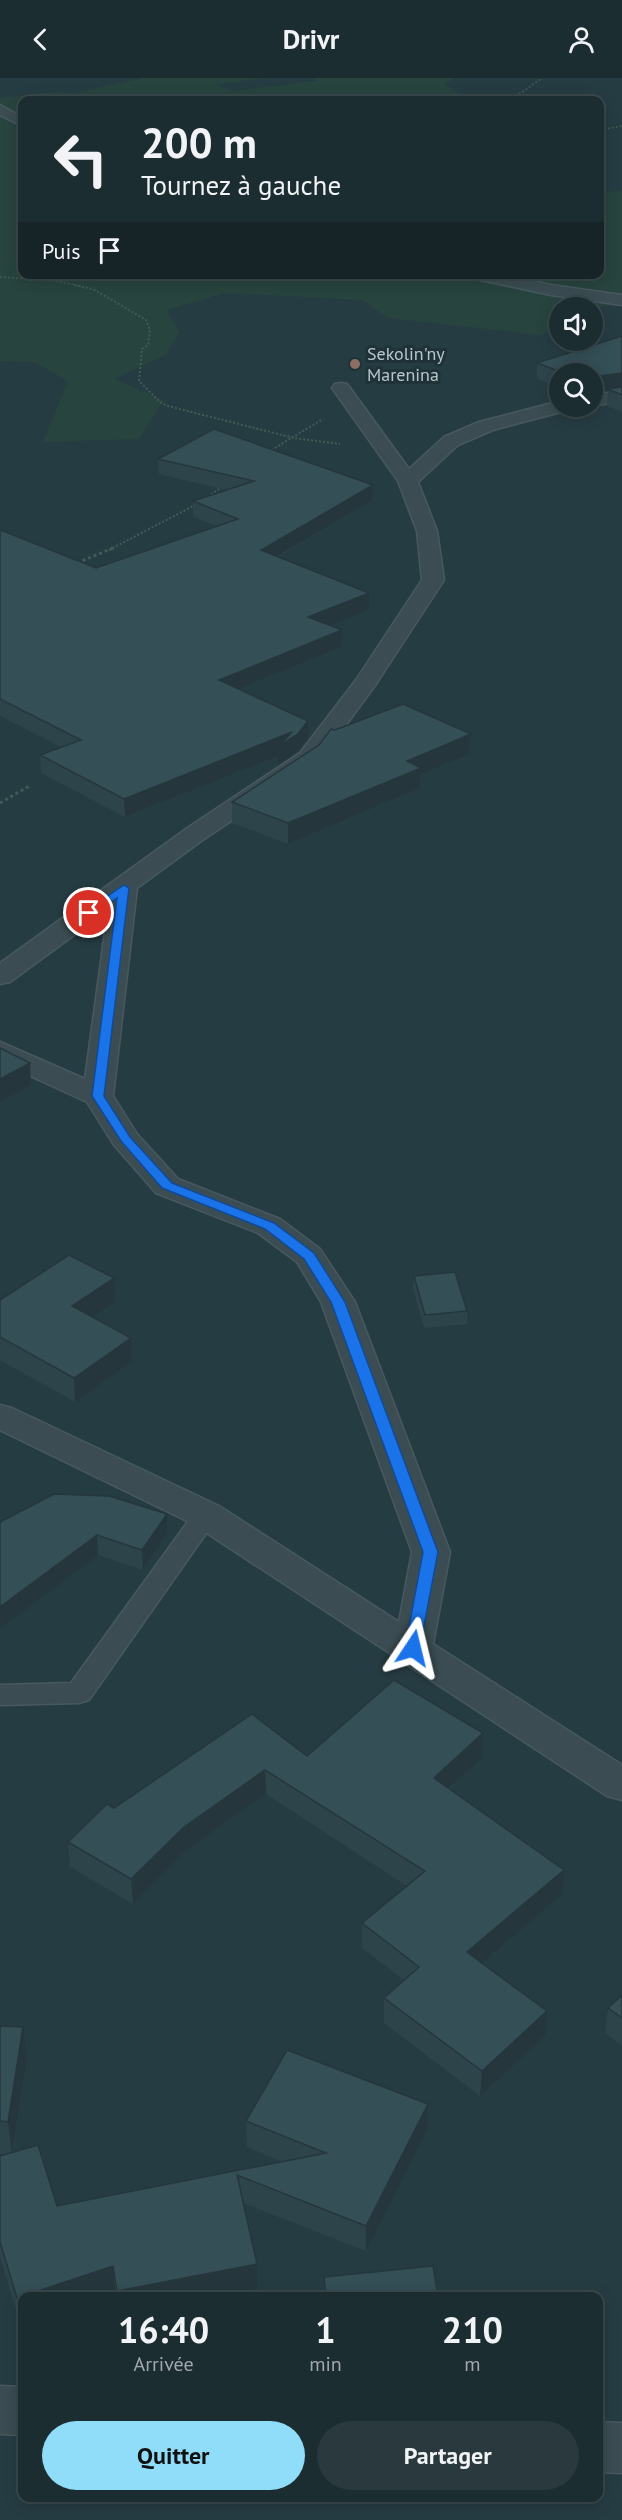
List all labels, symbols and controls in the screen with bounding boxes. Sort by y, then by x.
text: Drivr [283,22,339,56]
icon: back [24,23,57,56]
icon: person [565,23,598,56]
text: 200 m [141,115,257,170]
icon: left [42,120,120,198]
text: Tournez à gauche [141,168,341,202]
icon: arrive [93,234,126,267]
text: Puis [42,237,81,265]
map controls [549,297,603,417]
button: sound [549,297,603,351]
place label: Sekolin'ny Marenina [367,342,445,386]
marker: Sekolin'ny Marenina [348,357,362,371]
button: search [549,363,603,417]
pin [63,887,114,938]
icon: arrive [72,896,105,929]
position arrow [381,1616,445,1680]
text: 16:40 [118,2306,209,2353]
text: 1 [315,2306,336,2353]
text: 210 [442,2306,503,2353]
text: Arrivée [134,2351,194,2377]
text: min [309,2351,342,2377]
text: m [464,2351,481,2377]
button: Quitter [42,2421,305,2490]
button: Partager [317,2421,579,2490]

